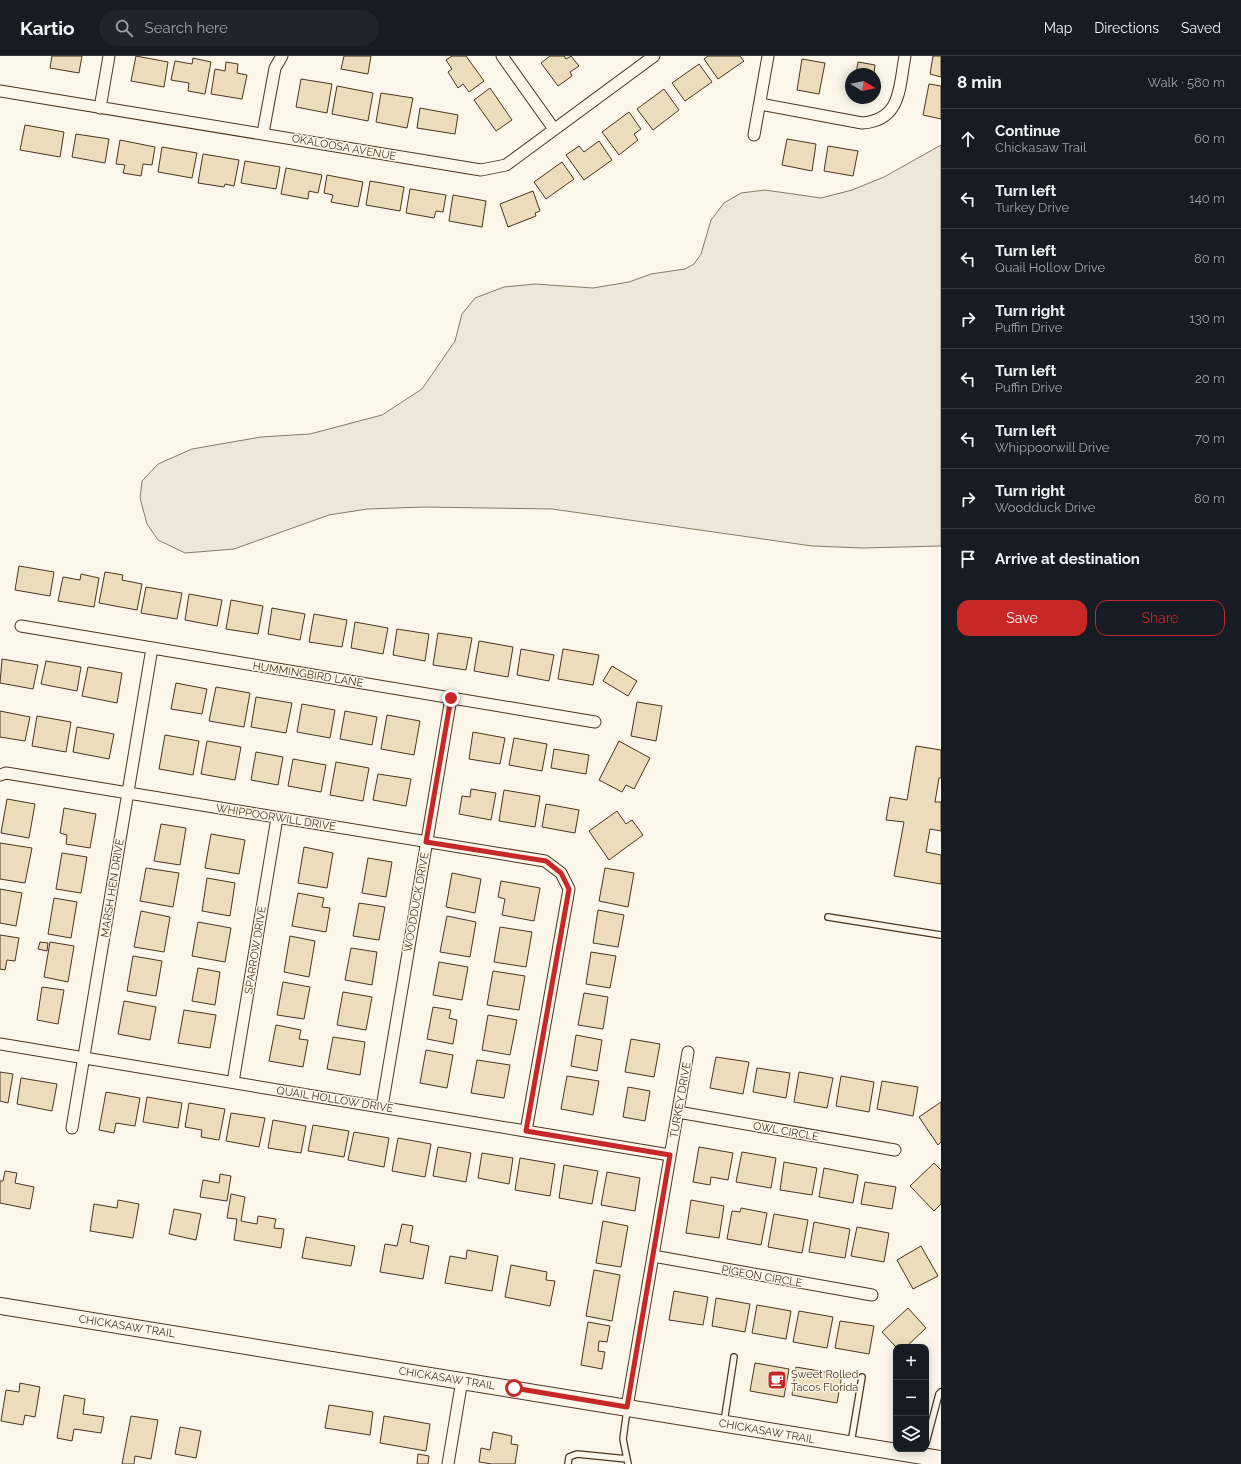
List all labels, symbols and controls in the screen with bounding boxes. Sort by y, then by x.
search box [99,10,379,46]
text: Kartio [20,17,75,39]
icon: search [113,17,135,39]
text: Search here [145,19,228,37]
text: Map [1044,20,1072,36]
text: Directions [1094,20,1159,36]
text: Saved [1181,20,1221,36]
north arrow [845,68,881,104]
text: 8 min [957,72,1002,92]
text: Walk · 580 m [1147,75,1225,90]
text: Continue [995,122,1060,140]
icon: ahead [957,128,979,150]
text: 60 m [1194,131,1225,146]
street label: OKALOOSA AVENUE [291,132,397,163]
text: Chickasaw Trail [995,140,1086,155]
text: Turn left [995,182,1056,200]
icon: left [957,188,979,210]
text: 140 m [1189,191,1225,206]
text: Turkey Drive [995,200,1069,215]
text: Turn left [995,242,1056,260]
icon: left [957,248,979,270]
text: 80 m [1194,251,1225,266]
text: Quail Hollow Drive [995,260,1105,275]
text: Turn right [995,302,1065,320]
icon: right [957,308,979,330]
text: 130 m [1189,311,1225,326]
text: Puffin Drive [995,320,1062,335]
text: Turn left [995,362,1056,380]
icon: left [957,368,979,390]
text: 20 m [1195,371,1225,386]
text: Puffin Drive [995,380,1062,395]
text: Turn left [995,422,1056,440]
icon: left [957,428,979,450]
text: 70 m [1195,431,1225,446]
text: Whippoorwill Drive [995,440,1110,455]
text: Turn right [995,482,1065,500]
icon: right [957,488,979,510]
text: 80 m [1194,491,1225,506]
text: Woodduck Drive [995,500,1095,515]
icon: arrive [957,548,979,570]
text: Arrive at destination [995,550,1140,568]
button: Save [957,600,1087,636]
button: Share [1095,600,1225,636]
street label: HUMMINGBIRD LANE [252,659,364,690]
route end [442,689,460,707]
street label: WHIPPOORWILL DRIVE [215,802,337,833]
street label: MARSH HEN DRIVE [98,837,127,938]
street label: WOODDUCK DRIVE [401,851,432,953]
street label: SPARROW DRIVE [242,905,269,995]
street label: TURKEY DRIVE [667,1061,694,1139]
street label: QUAIL HOLLOW DRIVE [276,1084,395,1115]
street label: OWL CIRCLE [752,1119,820,1144]
street label: PIGEON CIRCLE [721,1263,804,1290]
street label: CHICKASAW TRAIL [78,1312,177,1341]
map controls [893,1344,929,1452]
button: + [893,1344,929,1380]
street label: CHICKASAW TRAIL [398,1364,497,1393]
place label: Sweet Rolled Tacos Florida [791,1368,859,1394]
cafe icon: Sweet Rolled Tacos Florida [766,1369,788,1391]
route start [505,1379,523,1397]
button: − [893,1380,929,1416]
button: layers [893,1416,929,1452]
street label: CHICKASAW TRAIL [718,1417,817,1446]

